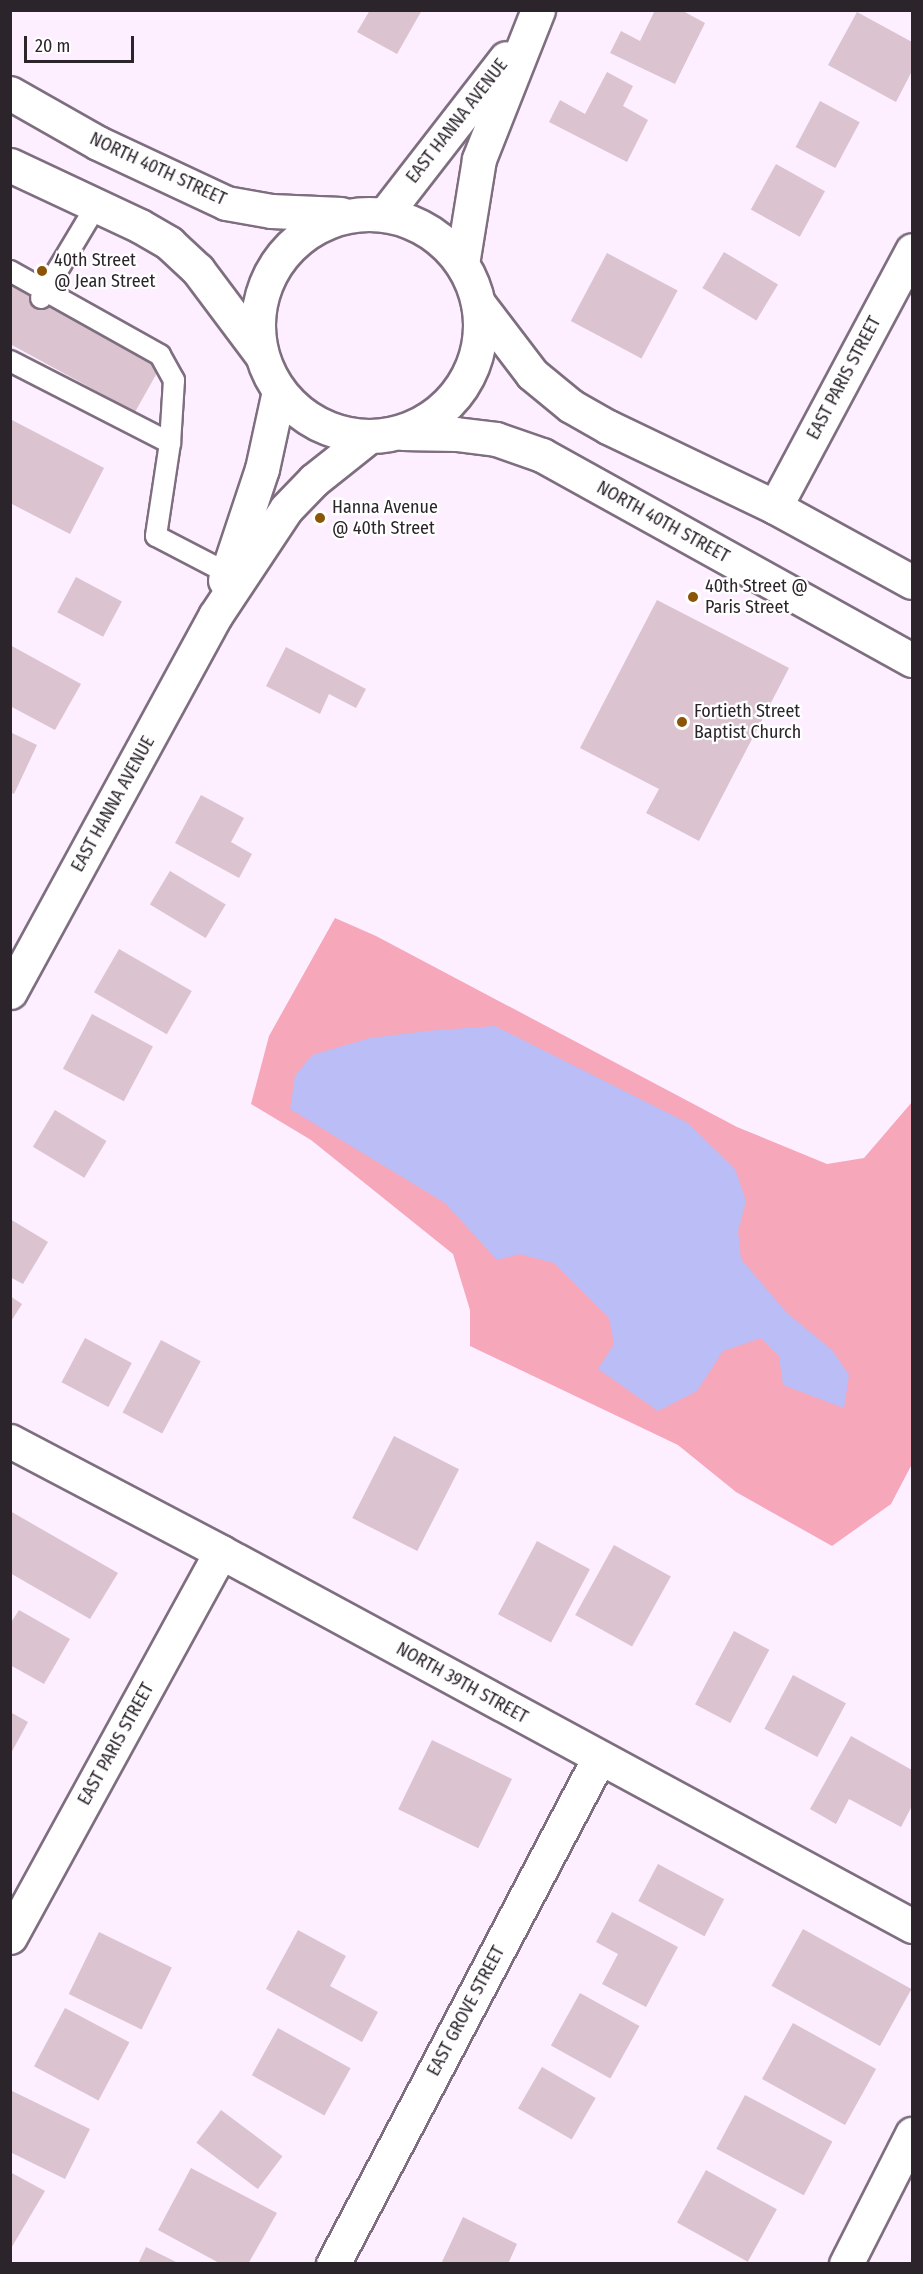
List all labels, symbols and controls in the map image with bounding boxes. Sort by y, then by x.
scale bar [27,24,136,62]
text: 20 m [35,35,70,57]
street label: EAST HANNA AVENUE [402,55,512,187]
street label: NORTH 40TH STREET [86,128,230,210]
place label: 40th Street @ Jean Street [54,250,155,292]
marker: 40th Street @ Jean Street [35,264,49,278]
street label: EAST PARIS STREET [802,313,886,443]
street label: NORTH 40TH STREET [593,477,733,567]
place label: Hanna Avenue @ 40th Street [332,497,438,540]
marker: Hanna Avenue @ 40th Street [313,511,327,525]
place label: 40th Street @ Paris Street [705,576,808,618]
marker: 40th Street @ Paris Street [686,590,700,604]
place label: Fortieth Street Baptist Church [694,701,801,744]
marker: Fortieth Street Baptist Church [675,715,689,729]
street label: EAST HANNA AVENUE [67,732,159,876]
street label: NORTH 39TH STREET [393,1638,531,1728]
street label: EAST PARIS STREET [73,1679,159,1809]
street label: EAST GROVE STREET [423,1942,509,2080]

